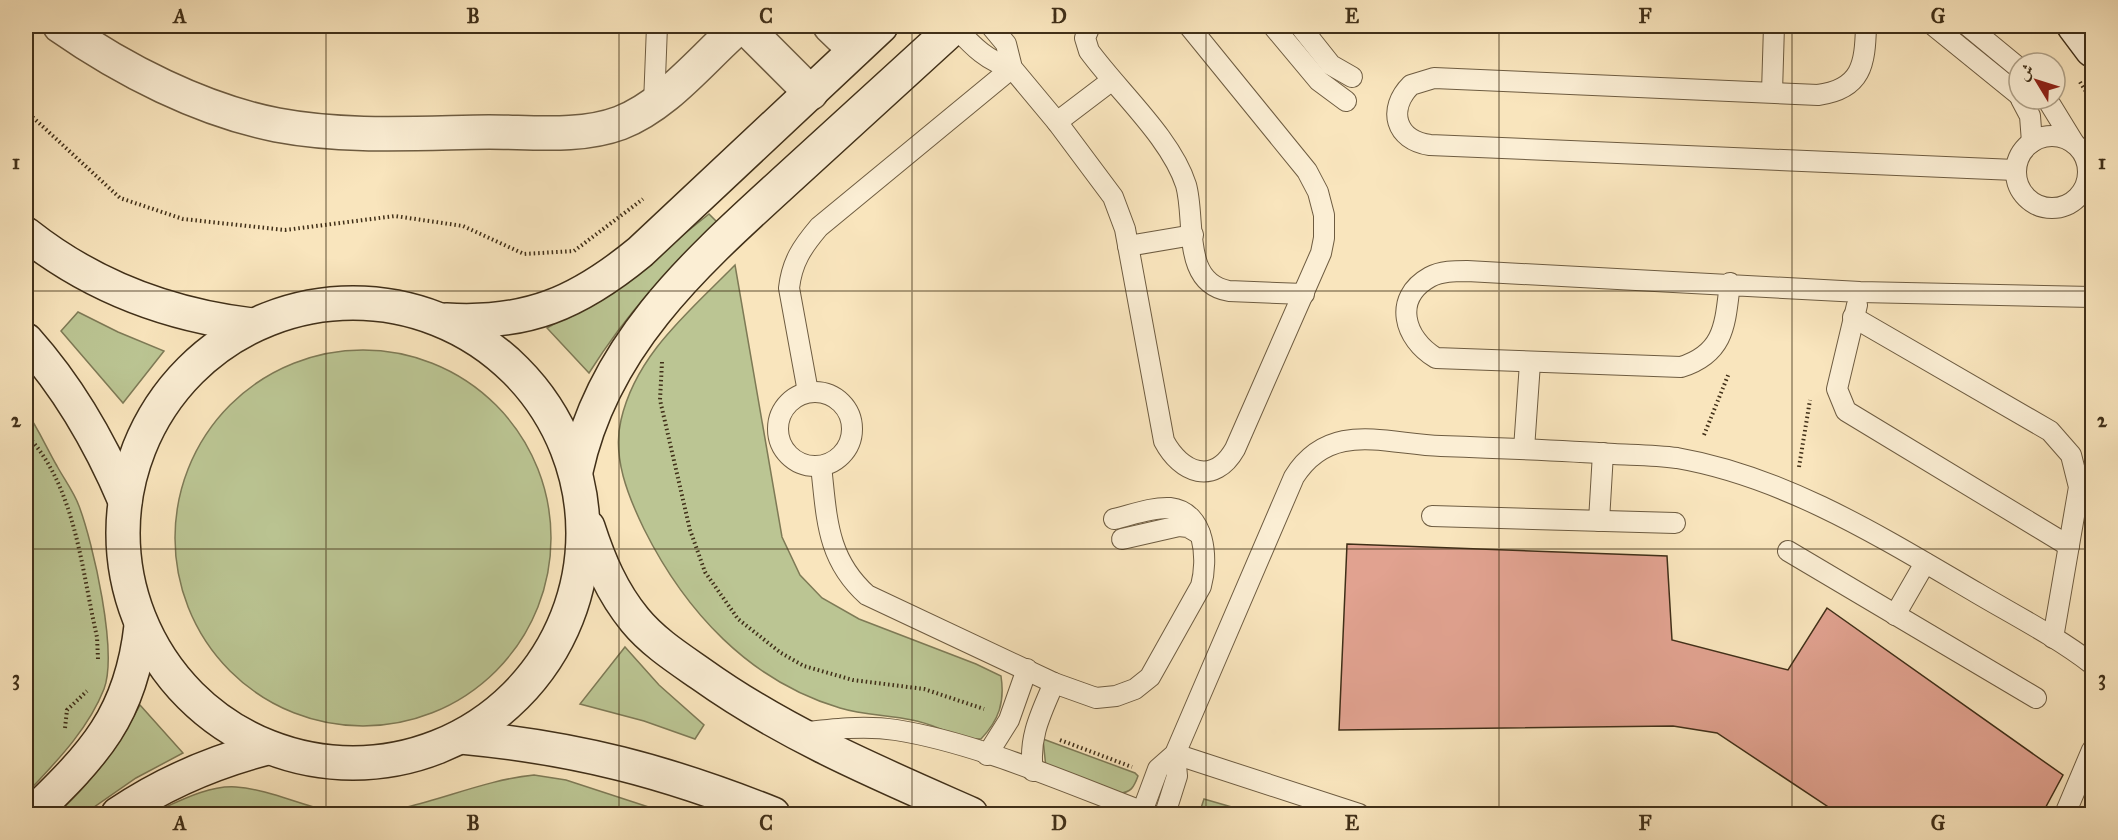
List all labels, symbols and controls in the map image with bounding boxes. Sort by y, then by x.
text: A [171,4,187,28]
text: B [466,4,480,28]
text: C [759,4,773,28]
text: D [1051,4,1067,28]
text: E [1345,4,1360,28]
text: F [1638,4,1652,28]
text: G [1931,4,1946,28]
north arrow [2007,51,2067,111]
text: ش [2013,60,2038,84]
text: 1 [12,150,20,174]
text: 1 [2098,150,2106,174]
text: 2 [11,408,22,432]
text: 2 [2097,408,2108,432]
text: 3 [12,666,20,691]
text: 3 [2098,666,2106,691]
text: A [171,811,187,835]
text: B [466,811,480,835]
text: C [759,811,773,835]
text: D [1051,811,1067,835]
text: E [1345,811,1360,835]
text: F [1638,811,1652,835]
text: G [1931,811,1946,835]

